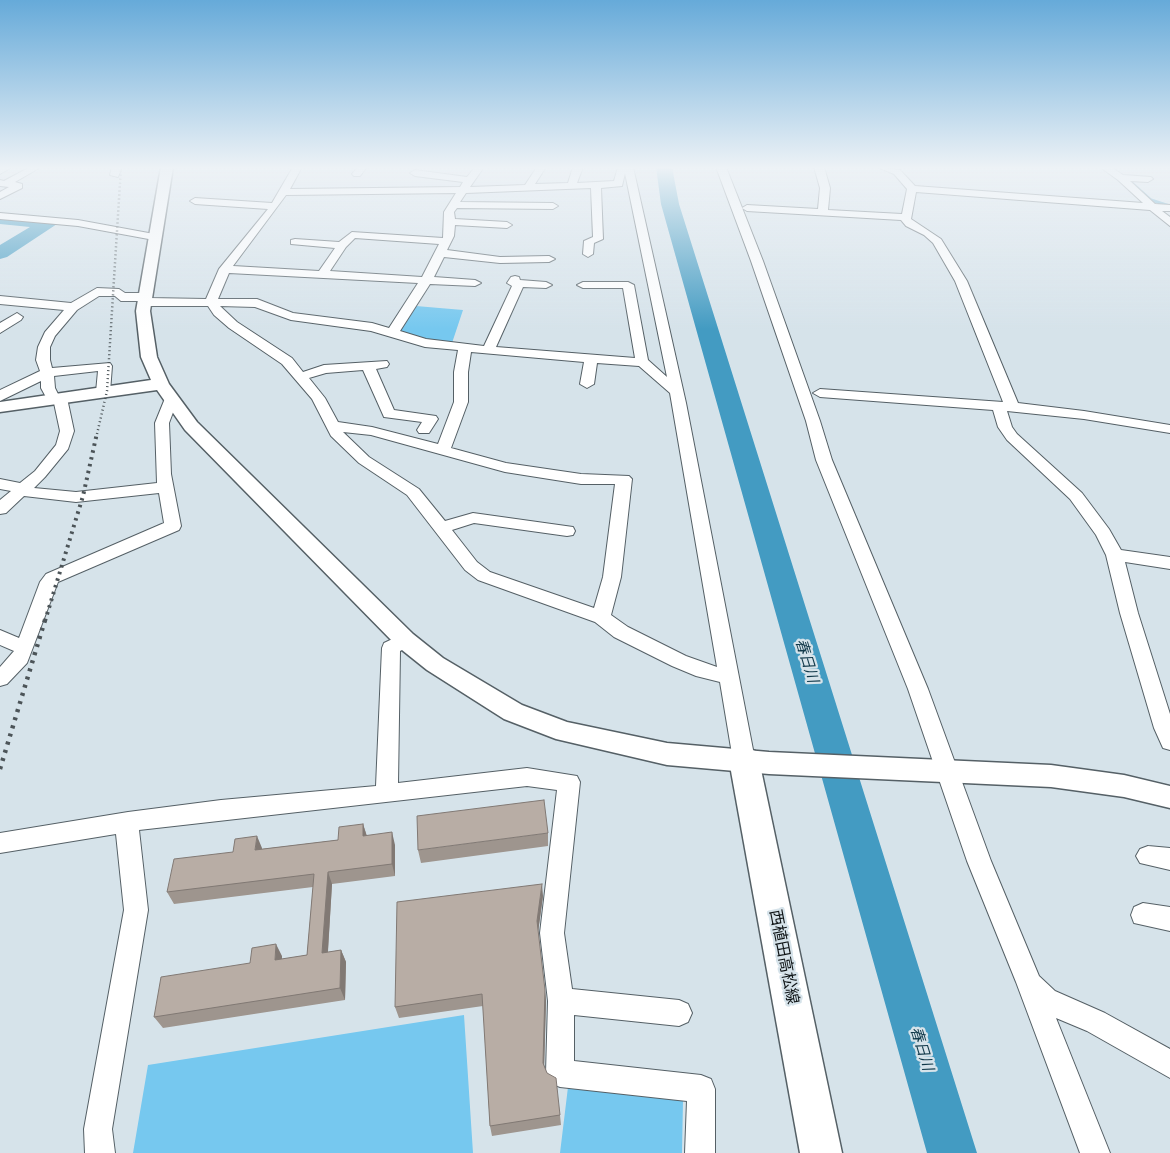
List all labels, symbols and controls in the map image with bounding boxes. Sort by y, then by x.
water label: 春日川 [791,637,821,685]
street label: 西植田高松線 [764,908,802,1006]
water label: 春日川 [906,1025,936,1073]

